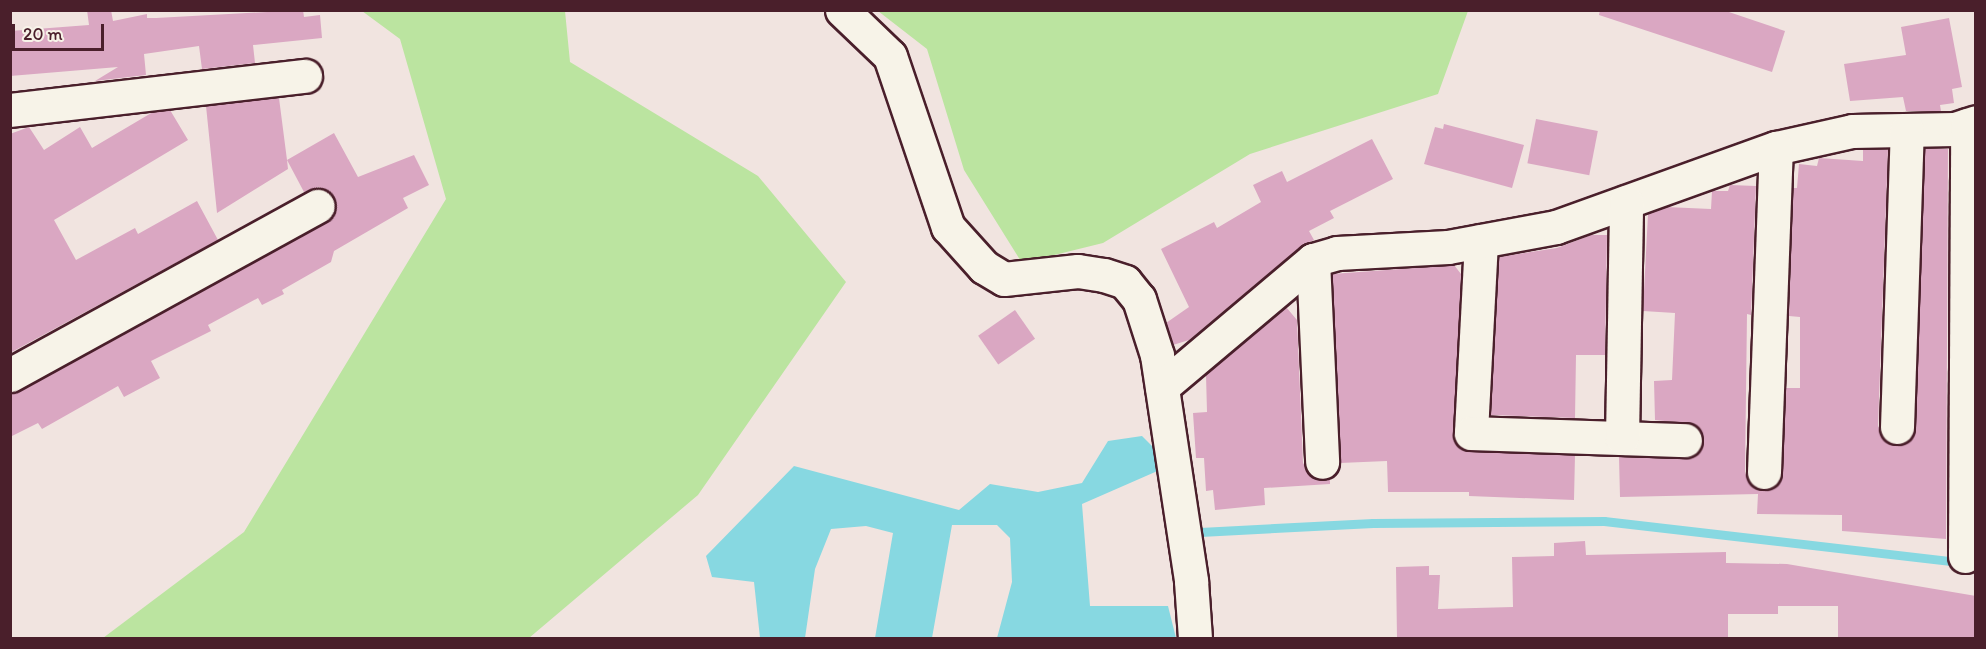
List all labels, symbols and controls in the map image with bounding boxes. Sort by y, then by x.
scale bar [15,12,106,50]
text: 20 m [23,23,63,45]

